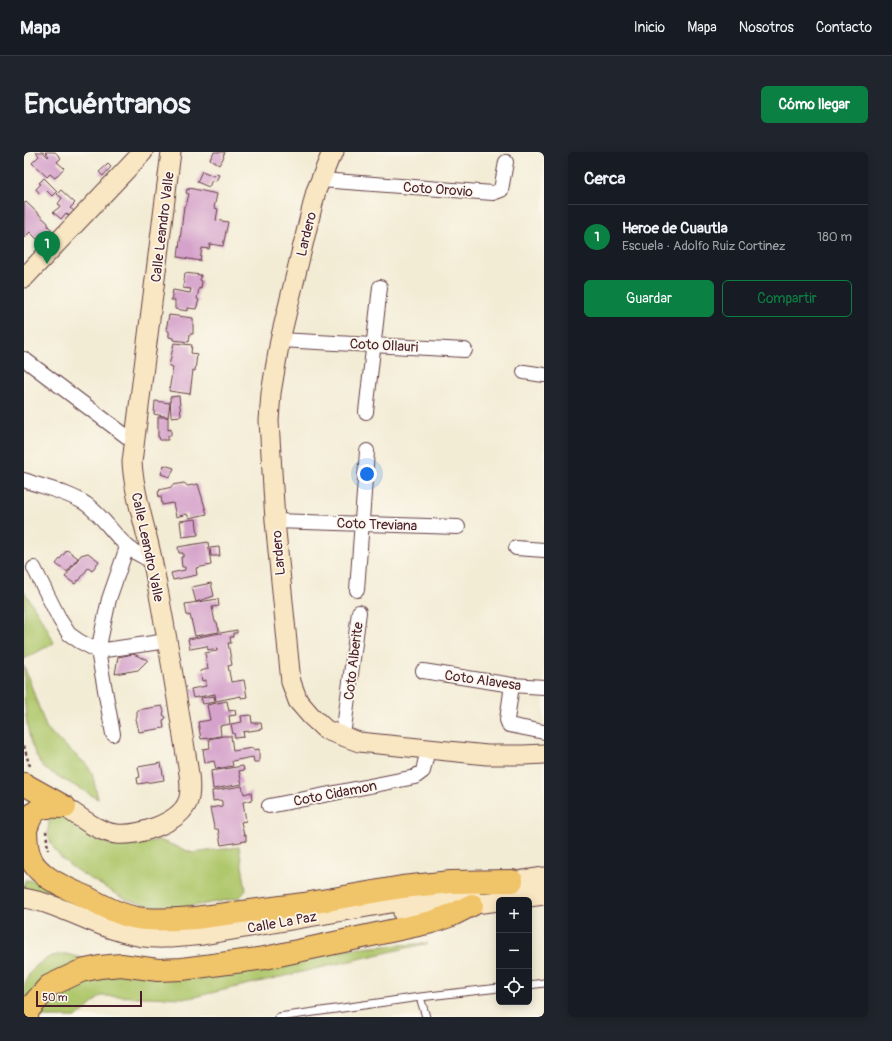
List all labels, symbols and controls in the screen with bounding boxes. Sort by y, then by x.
text: Mapa [20,16,60,40]
text: Inicio [634,19,665,36]
text: Mapa [687,19,717,36]
text: Nosotros [739,19,794,36]
text: Contacto [816,19,872,36]
button: Cómo llegar [761,86,868,123]
text: Encuéntranos [24,87,191,122]
text: Cerca [584,168,625,189]
street label: Calle Leandro Valle [147,171,178,283]
street label: Coto Orovio [403,179,474,200]
street label: Lardero [293,210,320,258]
text: Heroe de Cuautla [622,219,728,238]
text: 1 [594,229,600,245]
text: 180 m [817,229,852,245]
pin: 1 [34,231,60,264]
text: Escuela · Adolfo Ruiz Cortinez [622,238,786,254]
button: Guardar [584,280,714,317]
button: Compartir [722,280,852,317]
street label: Coto Ollauri [349,335,419,356]
your location [357,464,377,484]
street label: Calle Leandro Valle [128,491,167,603]
street label: Coto Treviana [336,515,418,534]
street label: Lardero [268,529,289,576]
street label: Coto Alberite [340,621,367,701]
street label: Coto Alavesa [443,667,522,694]
street label: Coto Cidamon [292,777,378,810]
map controls [496,897,532,1005]
button: + [496,897,532,933]
street label: Calle La Paz [246,908,318,937]
button: − [496,933,532,969]
button: locate [496,969,532,1005]
scale bar [36,989,142,1008]
text: 50 m [42,991,68,1004]

